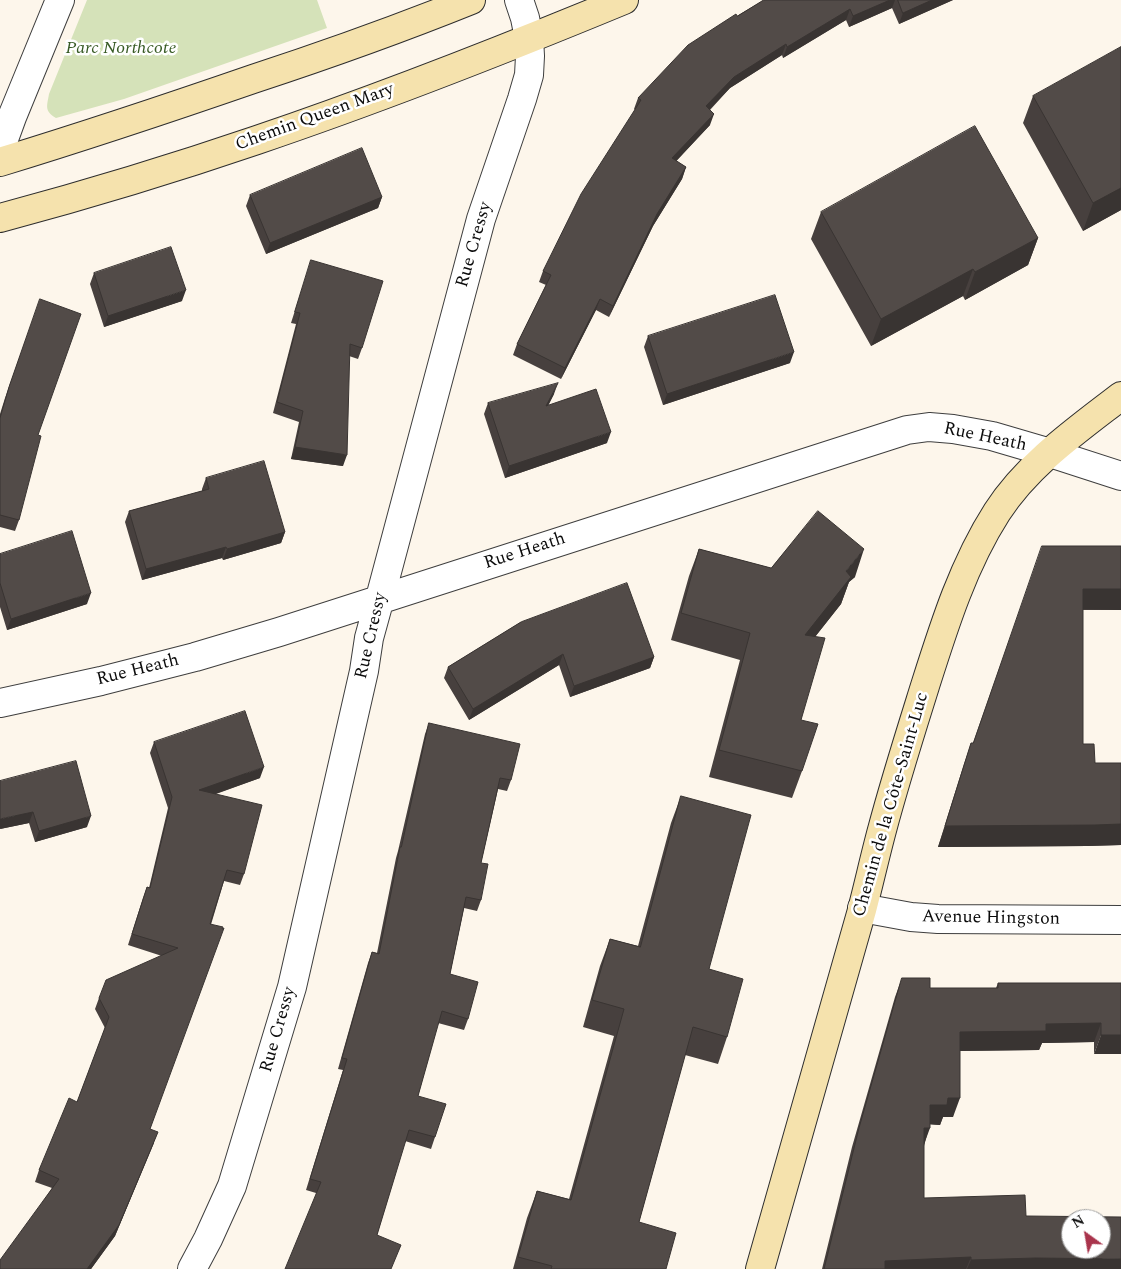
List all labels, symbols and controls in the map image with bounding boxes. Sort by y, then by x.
park label: Parc Northcote [66,38,176,60]
street label: Chemin Queen Mary [233,79,397,157]
street label: Rue Cressy [452,200,498,290]
street label: Rue Heath [942,419,1028,457]
street label: Rue Heath [482,529,568,575]
street label: Rue Cressy [352,591,392,681]
street label: Rue Heath [95,650,181,692]
street label: Chemin de la Côte-Saint-Luc [850,690,934,920]
street label: Avenue Hingston [922,907,1060,931]
street label: Rue Cressy [256,985,302,1075]
north arrow [1061,1209,1111,1259]
text: N [1068,1210,1089,1234]

